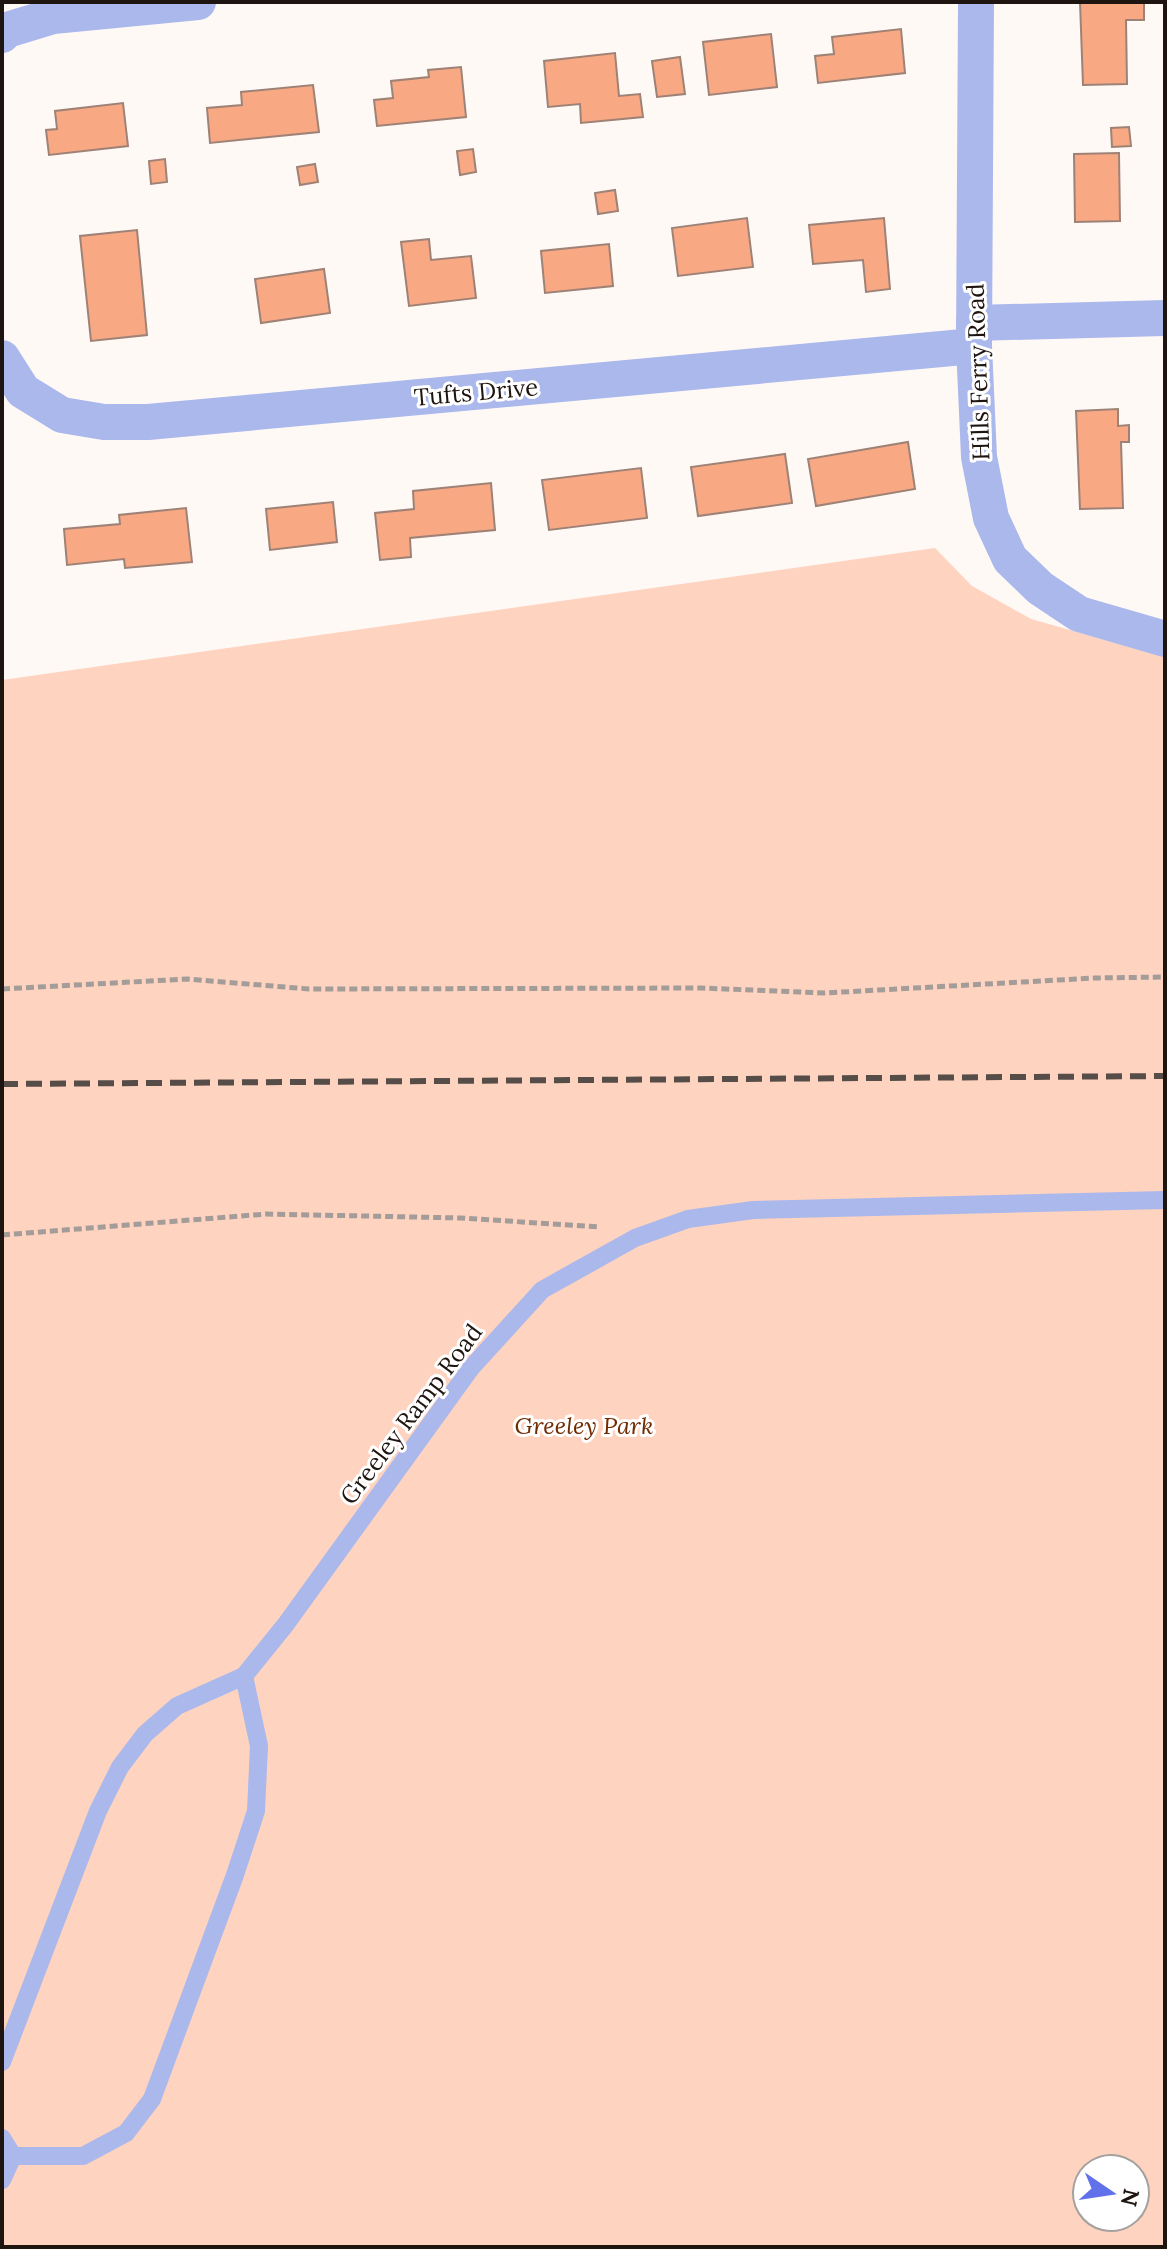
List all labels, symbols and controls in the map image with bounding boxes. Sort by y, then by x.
street label: Hills Ferry Road [959,283,997,461]
street label: Tufts Drive [413,371,539,413]
street label: Greeley Ramp Road [333,1318,489,1510]
park label: Greeley Park [515,1410,653,1441]
north arrow [1071,2153,1151,2233]
text: N [1115,2186,1146,2209]

